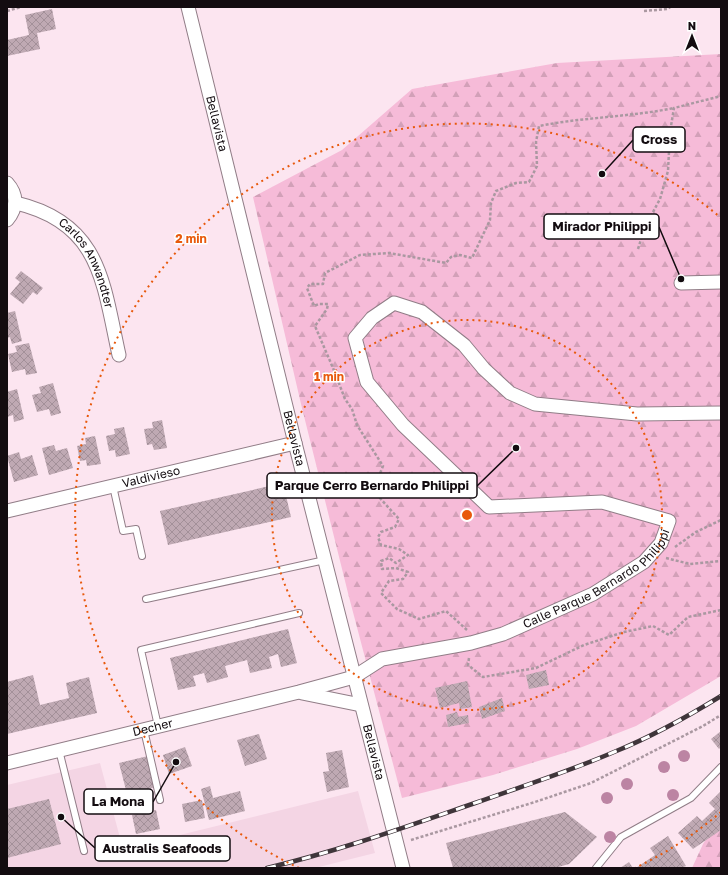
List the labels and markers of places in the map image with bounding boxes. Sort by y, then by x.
callout: Cross [633,127,685,152]
callout: Mirador Philippi [544,214,659,239]
callout: Parque Cerro Bernardo Philippi [267,473,477,498]
centre of rings [460,508,474,522]
callout: La Mona [84,789,153,814]
callout: Australis Seafoods [95,836,230,861]

